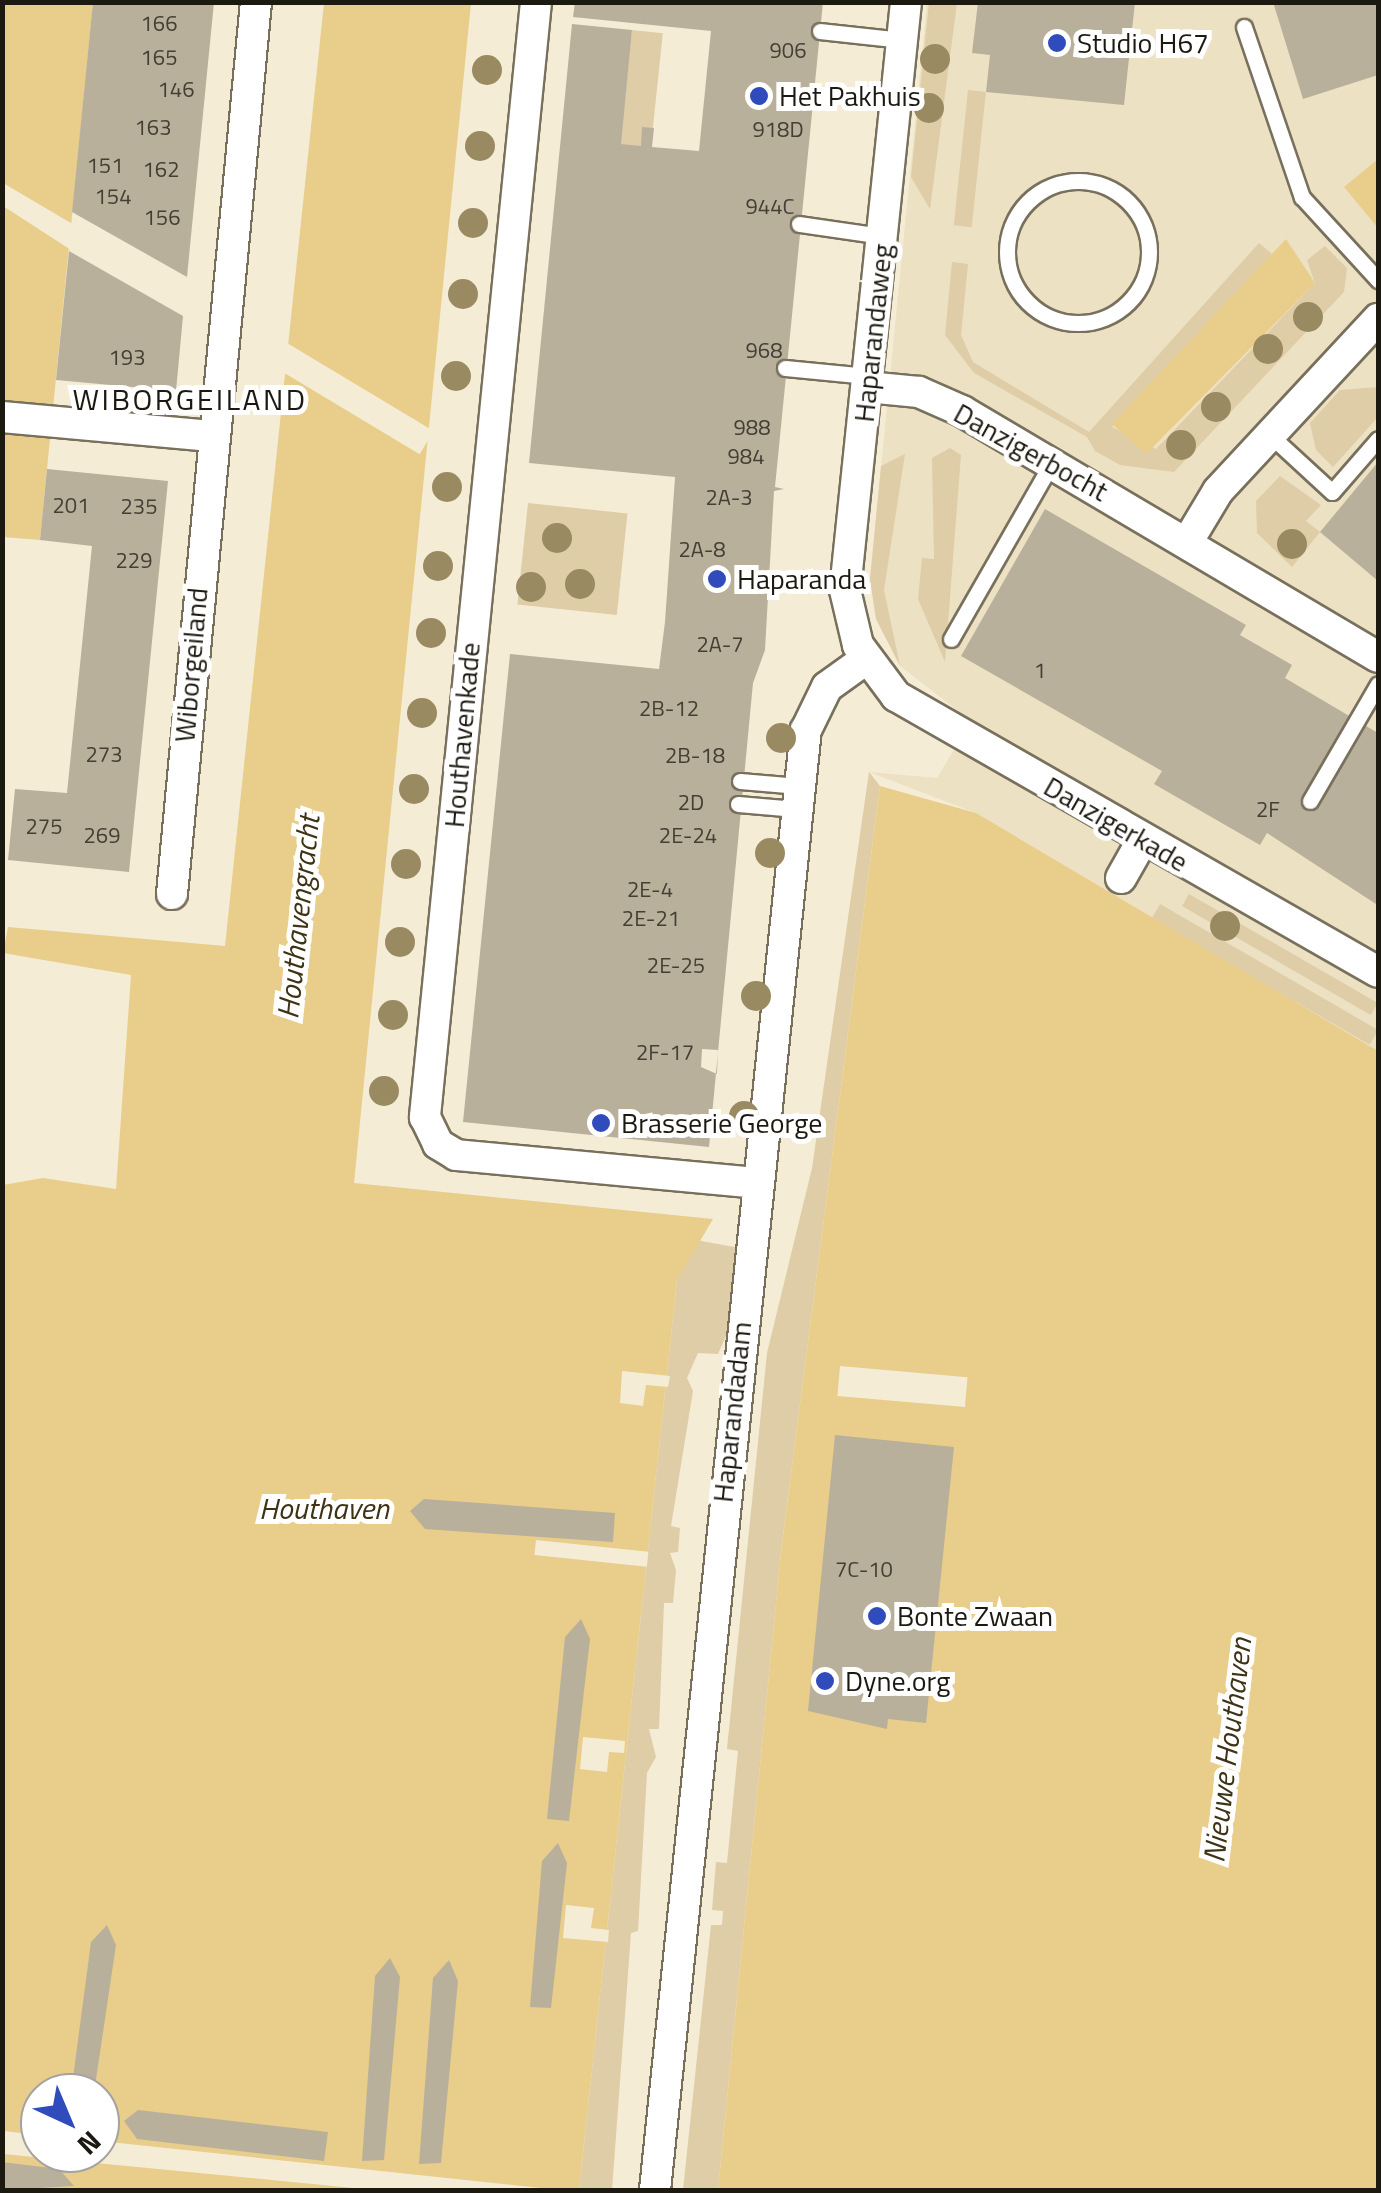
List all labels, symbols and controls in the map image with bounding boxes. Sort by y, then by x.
house number: 166 [141,11,177,37]
place label: Studio H67 [1077,26,1209,60]
marker: Studio H67 [1046,32,1068,54]
house number: 906 [770,38,806,64]
house number: 165 [141,45,177,71]
house number: 146 [158,77,194,103]
place label: Het Pakhuis [779,79,921,113]
marker: Het Pakhuis [748,85,770,107]
house number: 163 [135,115,171,141]
house number: 918D [752,117,804,143]
house number: 151 [87,153,123,179]
house number: 162 [143,157,179,183]
house number: 154 [95,184,131,210]
house number: 944C [746,194,794,220]
house number: 156 [144,205,180,231]
street label: Haparandaweg [847,242,899,424]
house number: 968 [746,338,782,364]
house number: 193 [109,345,145,371]
district label: WIBORGEILAND [72,381,308,417]
street label: Danzigerbocht [948,396,1114,508]
house number: 988 [734,415,770,441]
house number: 984 [728,444,764,470]
house number: 2A-3 [705,485,753,511]
house number: 201 [53,493,89,519]
house number: 235 [121,494,157,520]
house number: 2A-8 [678,537,726,563]
house number: 229 [116,548,152,574]
place label: Haparanda [737,562,866,596]
marker: Haparanda [706,568,728,590]
street label: Wiborgeiland [168,586,214,744]
house number: 2A-7 [696,632,744,658]
street label: Houthavenkade [437,641,487,829]
house number: 1 [1034,658,1046,684]
house number: 2B-12 [639,696,699,722]
house number: 273 [86,742,122,768]
house number: 2B-18 [665,743,725,769]
street label: Danzigerkade [1038,769,1194,879]
house number: 2D [678,790,704,816]
house number: 2F [1256,797,1280,823]
water label: Houthavengracht [269,813,327,1021]
house number: 275 [26,814,62,840]
house number: 269 [84,823,120,849]
house number: 2E-24 [659,823,717,849]
house number: 2E-4 [627,877,673,903]
house number: 2E-21 [622,906,680,932]
house number: 2E-25 [647,953,705,979]
house number: 2F-17 [636,1040,694,1066]
place label: Brasserie George [621,1106,822,1140]
marker: Brasserie George [590,1112,612,1134]
street label: Haparandadam [706,1320,758,1504]
water label: Houthaven [259,1490,389,1526]
house number: 7C-10 [835,1557,893,1583]
place label: Bonte Zwaan [897,1599,1053,1633]
marker: Bonte Zwaan [866,1605,888,1627]
water label: Nieuwe Houthaven [1195,1636,1259,1864]
place label: Dyne.org [845,1664,950,1698]
marker: Dyne.org [814,1670,836,1692]
north arrow [20,2073,120,2173]
text: N [68,2121,112,2166]

